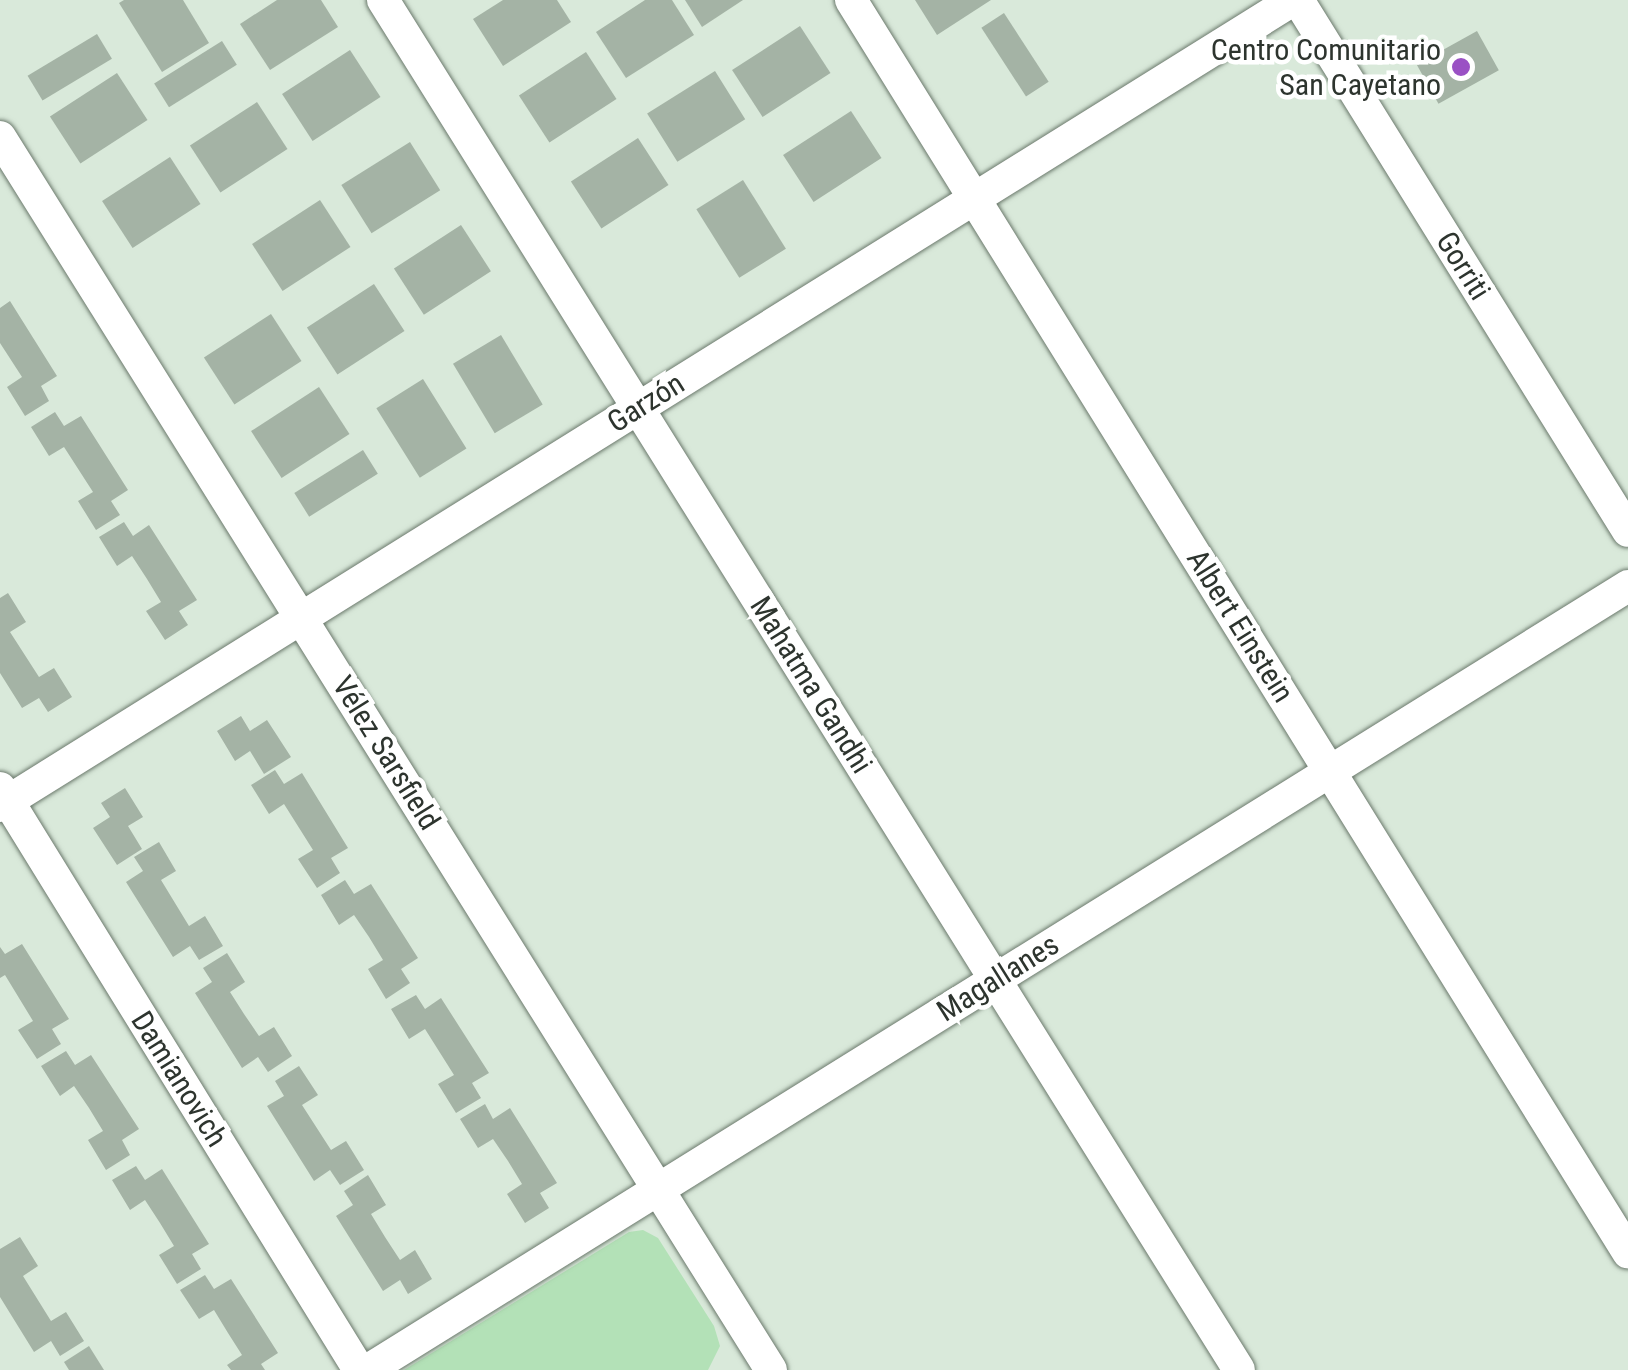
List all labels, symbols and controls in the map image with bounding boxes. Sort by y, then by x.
place label: Centro Comunitario San Cayetano [1211,32,1441,102]
marker: Centro Comunitario San Cayetano [1450,56,1472,78]
street label: Gorriti [1428,225,1498,307]
street label: Garzón [601,366,691,440]
street label: Albert Einstein [1179,543,1301,709]
street label: Mahatma Gandhi [742,590,880,780]
street label: Vélez Sarsfield [324,669,448,837]
street label: Magallanes [931,927,1065,1029]
street label: Damianovich [123,1005,235,1153]

